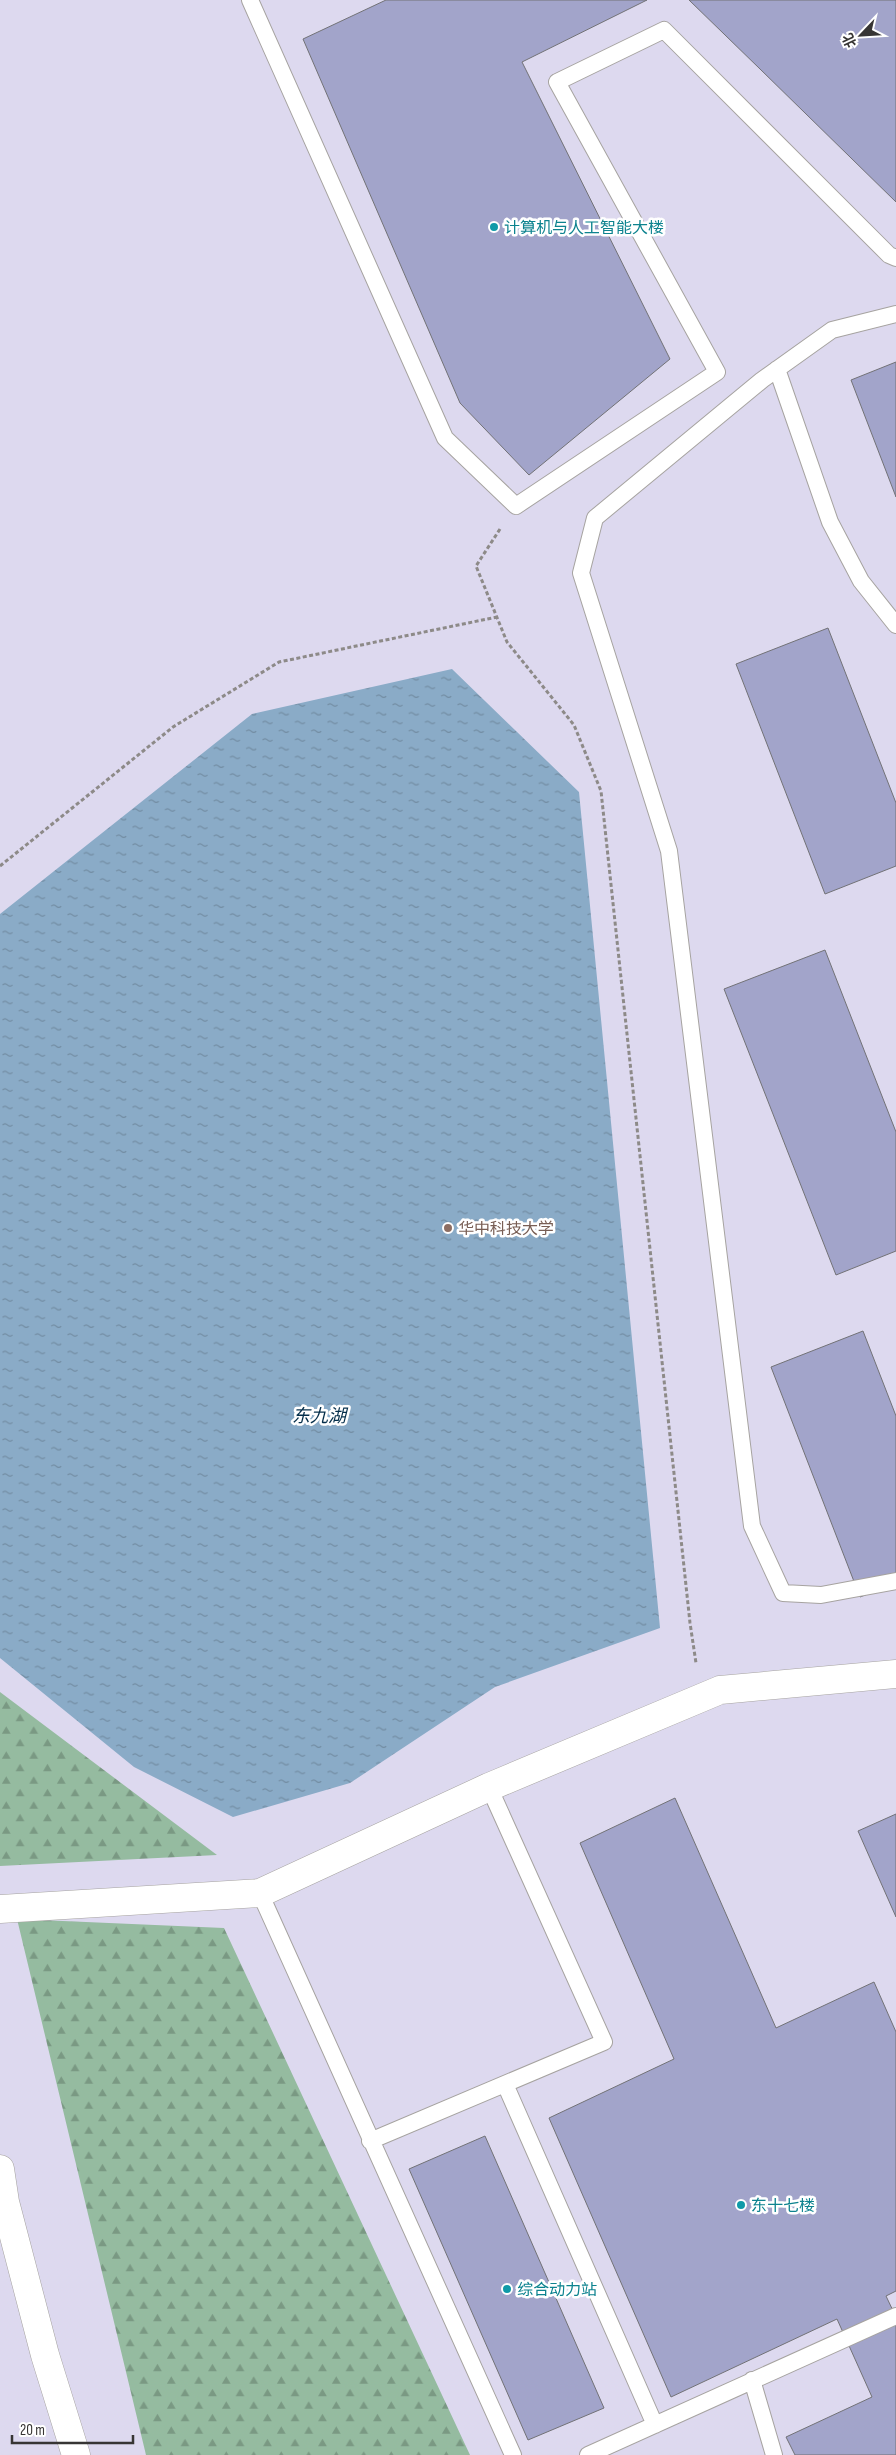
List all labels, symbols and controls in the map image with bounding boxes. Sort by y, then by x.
north arrow [836,10,886,60]
text: 北 [839,30,860,50]
place label: 计算机与人工智能大楼 [504,219,664,238]
marker: 计算机与人工智能大楼 [488,221,500,233]
place label: 华中科技大学 [458,1220,554,1239]
marker: 华中科技大学 [442,1222,454,1234]
water label: 东九湖 [292,1406,349,1427]
place label: 东十七楼 [751,2197,815,2216]
marker: 东十七楼 [735,2199,747,2211]
place label: 综合动力站 [517,2281,597,2300]
marker: 综合动力站 [501,2283,513,2295]
scale bar [12,2412,134,2444]
text: 20 m [20,2421,45,2440]

